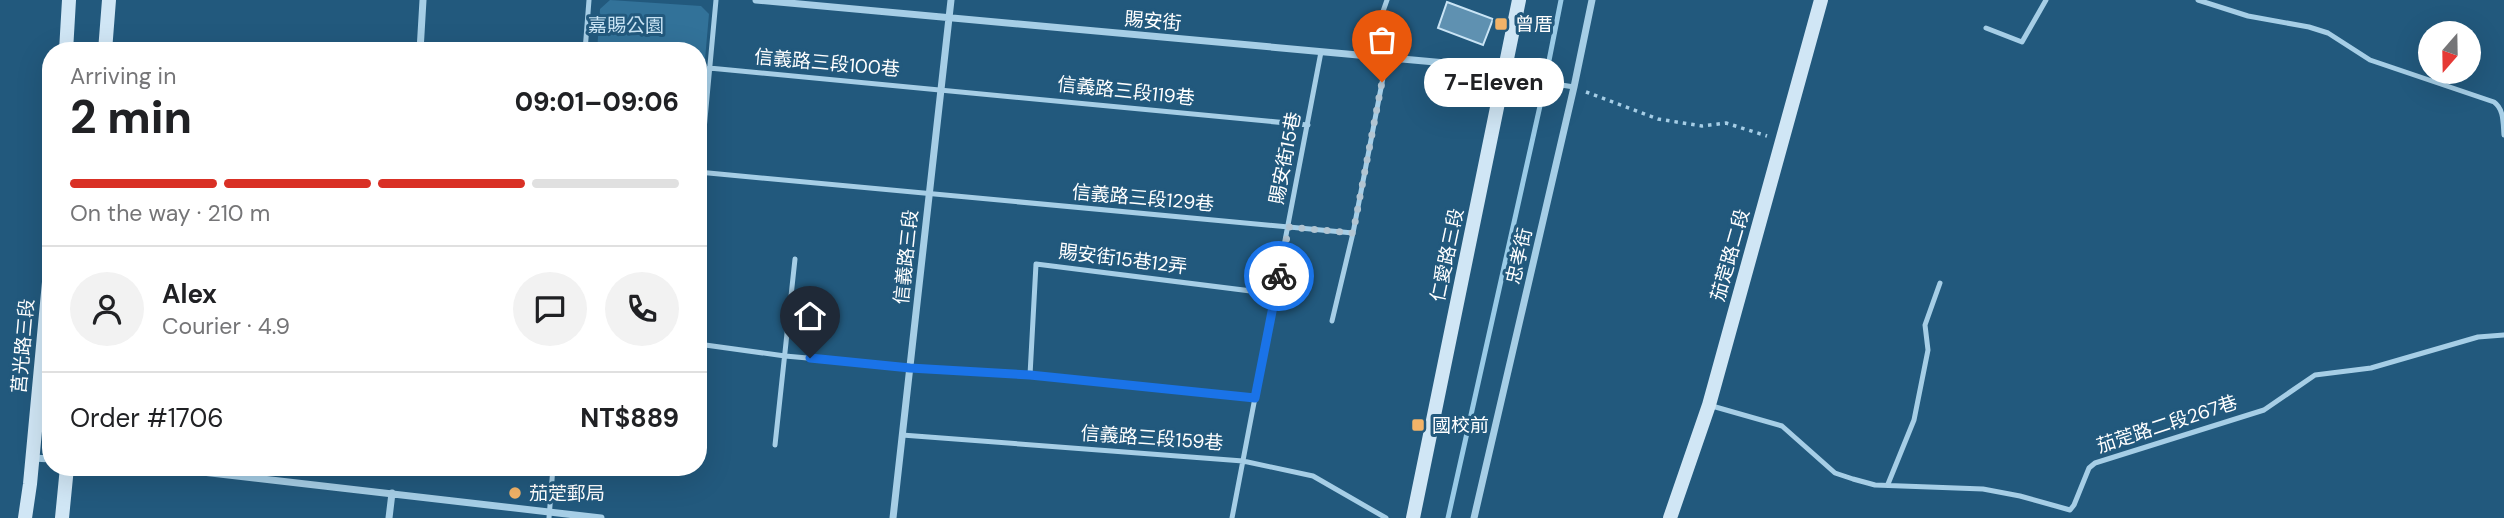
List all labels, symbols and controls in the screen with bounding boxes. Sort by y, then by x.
street label: 賜安街 [1124,6,1182,36]
pin [1352,10,1412,82]
place label: 曾厝 [1515,12,1553,37]
park label: 嘉賜公園 [588,13,664,38]
marker: 曾厝 [1493,16,1509,32]
icon: bag [1363,21,1401,59]
north arrow [2418,21,2482,84]
map controls [2418,21,2481,84]
street label: 信義路三段100巷 [753,44,901,82]
callout: 7-Eleven [1424,57,1564,106]
text: Arriving in [70,61,176,91]
text: 7-Eleven [1444,67,1544,97]
street label: 信義路三段119巷 [1056,71,1196,111]
text: 09:01–09:06 [515,85,679,119]
text: 2 min [70,87,192,147]
street label: 賜安街15巷 [1264,110,1306,206]
street label: 信義路三段129巷 [1071,179,1215,217]
text: On the way · 210 m [70,198,270,228]
street label: 仁愛路三段 [1425,206,1469,304]
street label: 茄萣路二段 [1705,206,1755,304]
street label: 信義路三段 [889,208,923,306]
street label: 忠孝街 [1500,225,1538,287]
street label: 賜安街15巷12弄 [1057,239,1189,279]
courier [1244,241,1314,311]
icon: bike [1260,257,1298,295]
button: person [70,272,144,346]
button: chat [513,272,587,346]
button: phone [605,272,679,346]
text: Alex [162,277,217,311]
pin [780,286,840,358]
icon: home [791,297,829,335]
street label: 莒光路三段 [6,298,40,394]
text: Courier · 4.9 [162,311,290,341]
street label: 茄萣路二段267巷 [2093,389,2241,459]
text: Order #1706 [70,401,224,435]
text: NT$889 [580,401,679,435]
place label: 國校前 [1432,413,1489,438]
marker: 國校前 [1410,417,1426,433]
street label: 信義路三段159巷 [1080,421,1224,455]
place label: 茄萣郵局 [529,481,605,506]
marker: 茄萣郵局 [507,485,523,501]

